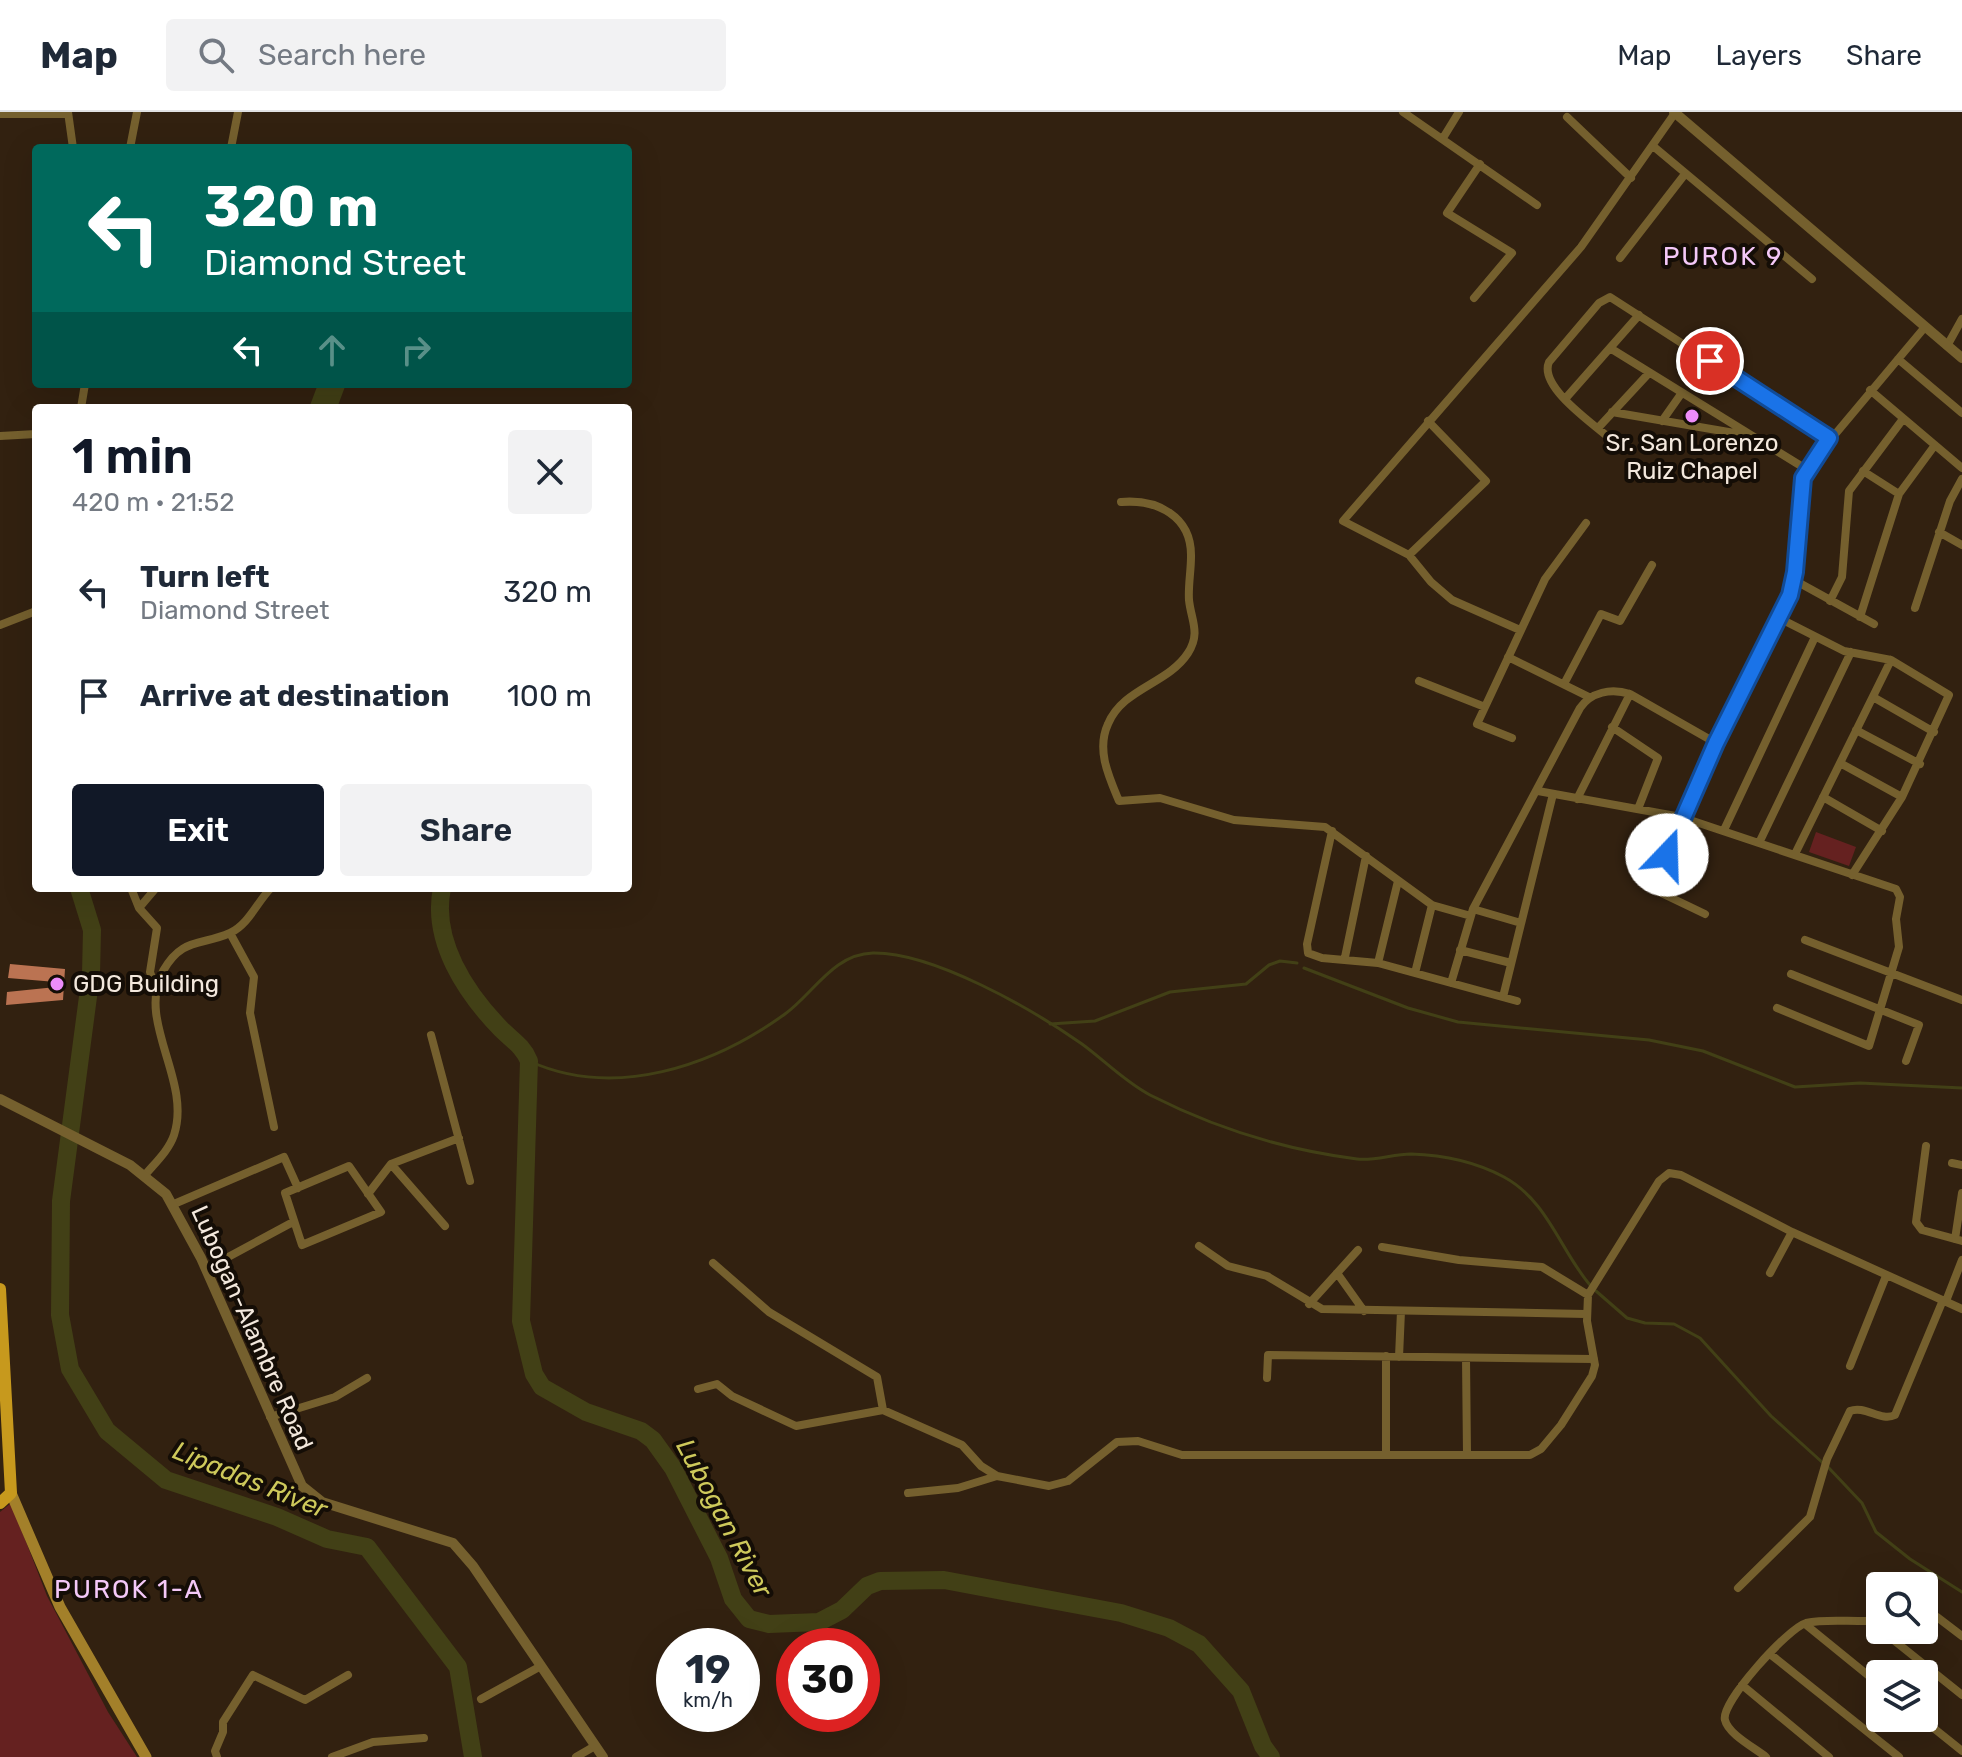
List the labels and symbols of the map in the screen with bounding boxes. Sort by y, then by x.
district label: PUROK 9 [1663,241,1783,272]
pin [1676,327,1744,395]
marker: Sr. San Lorenzo Ruiz Chapel [1683,407,1701,425]
place label: Sr. San Lorenzo Ruiz Chapel [1605,429,1779,485]
position arrow [1625,813,1709,897]
place label: GDG Building [73,970,219,998]
marker: GDG Building [48,975,66,993]
street label: Lubogan-Alambre Road [185,1201,319,1455]
water label: Lubogan River [669,1434,779,1603]
water label: Lipadas River [168,1435,333,1525]
district label: PUROK 1-A [54,1574,204,1605]
speed limit sign: 30 [776,1628,880,1732]

